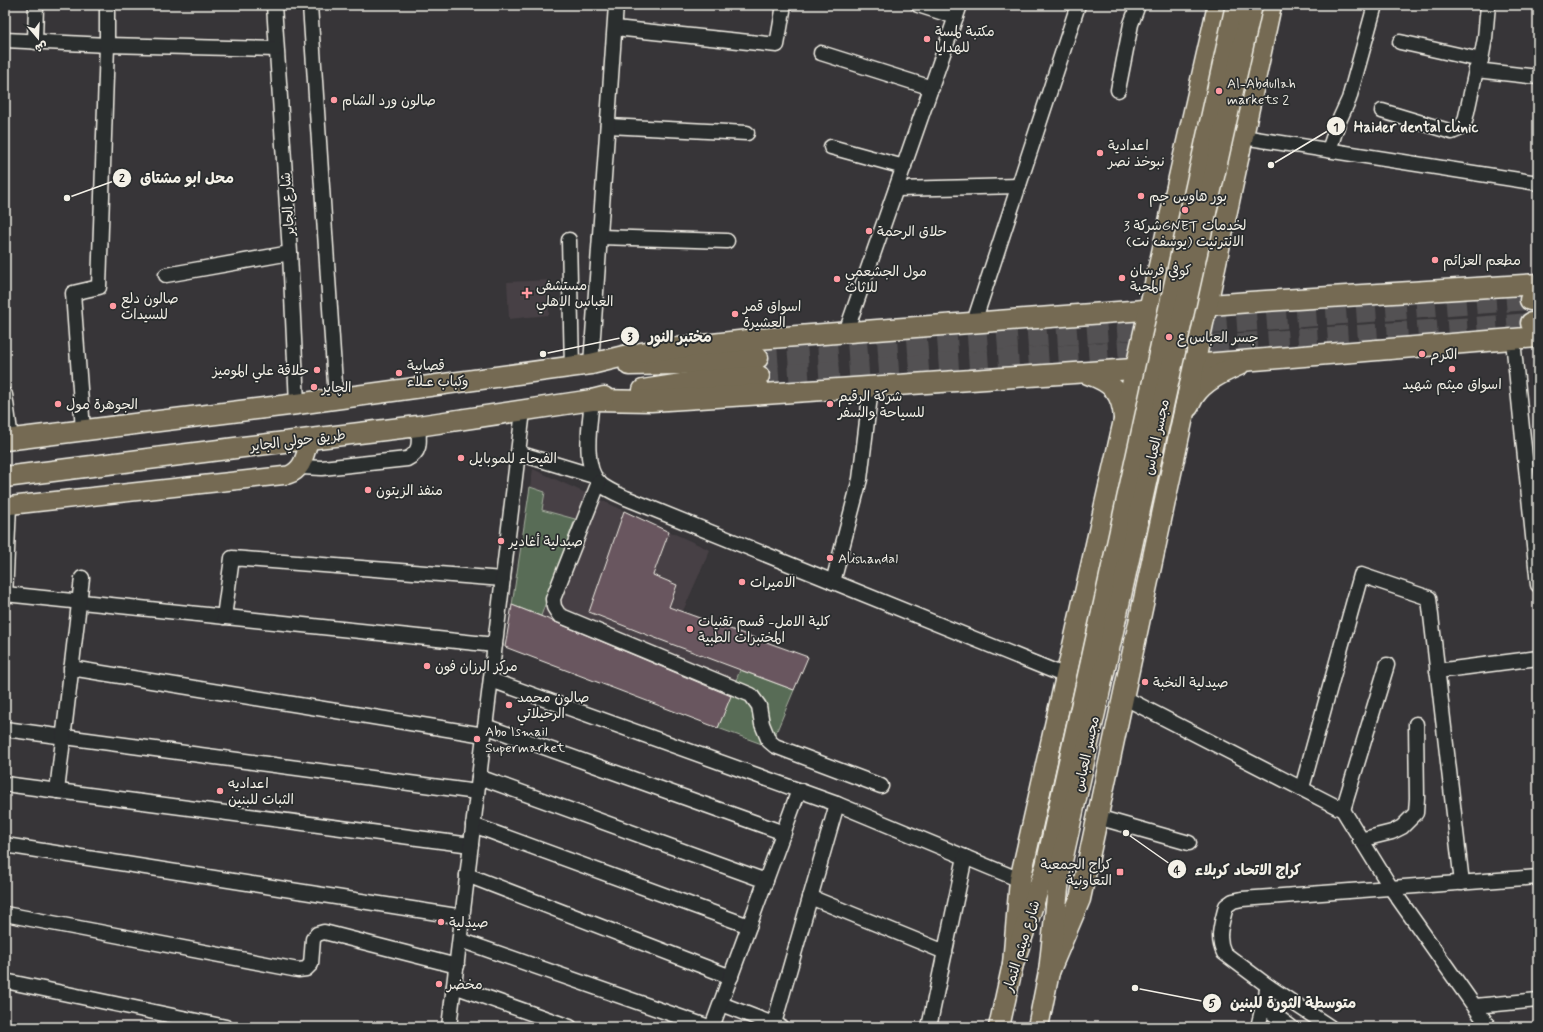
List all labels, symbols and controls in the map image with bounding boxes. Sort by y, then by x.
north arrow [18,18,58,58]
place label: مكتبة لمسة للهدايا [935,23,995,57]
marker: مكتبة لمسة للهدايا [922,34,932,44]
text: ش [33,38,49,55]
place label: Al-Abdullah markets 2 [1227,75,1296,109]
marker: Al-Abdullah markets 2 [1214,86,1224,96]
place label: صالون ورد الشام [342,92,436,111]
marker: صالون ورد الشام [329,95,339,105]
callout: Haider dental clinic [1326,113,1486,140]
text: Haider dental clinic [1354,118,1478,138]
text: 1 [1333,120,1339,136]
place label: اعدادية نبوخذ نصر [1107,137,1165,171]
marker: اعدادية نبوخذ نصر [1095,148,1105,158]
callout: محل ابو مشتاق [112,165,242,192]
text: محل ابو مشتاق [140,169,234,189]
text: 2 [119,171,125,187]
street label: شارع الجاير [277,172,299,237]
place label: بور هاوس جم [1149,188,1227,207]
marker: بور هاوس جم [1136,191,1146,201]
marker: شركة 3GNET لخدمات الانترنيت (يوسف نت) [1180,205,1190,215]
place label: شركة 3GNET لخدمات الانترنيت (يوسف نت) [1123,217,1247,251]
place label: حلاق الرحمة [877,223,947,241]
marker: حلاق الرحمة [864,226,874,236]
place label: مطعم العزائم [1443,252,1521,271]
marker: مطعم العزائم [1430,255,1440,265]
place label: كوفي فرسان المحبة [1130,262,1192,296]
place label: مول الجشعمي للاثاث [845,263,927,297]
marker: كوفي فرسان المحبة [1117,273,1127,283]
marker: مول الجشعمي للاثاث [832,274,842,284]
place label: مستشفى العباس الاهلي [536,277,614,314]
marker: مستشفى العباس الاهلي [521,287,533,299]
place label: صالون دلع للسيدات [121,290,179,324]
place label: اسواق قمر العشيرة [742,298,801,332]
marker: صالون دلع للسيدات [108,301,118,311]
marker: اسواق قمر العشيرة [730,309,740,319]
callout: مختبر النور [620,323,720,350]
text: مختبر النور [646,328,712,348]
place label: جسر العباس ع [1177,329,1259,347]
text: 3 [627,330,633,346]
marker: جسر العباس ع [1164,332,1174,342]
place label: الكرم [1430,346,1458,366]
marker: الكرم [1417,349,1427,359]
place label: قصابية وكباب عـلاء [407,357,468,391]
place label: حلاقة علي الموميز [212,362,309,383]
marker: اسواق ميثم شهيد [1447,364,1457,374]
marker: حلاقة علي الموميز [312,365,322,375]
marker: قصابية وكباب عـلاء [394,368,404,378]
place label: اسواق ميثم شهيد [1402,376,1502,395]
place label: الچاير [321,379,352,397]
marker: الچاير [309,382,319,392]
place label: شركة الرقيم للسياحة والسفر [837,388,925,422]
place label: الجوهرة مول [66,396,138,414]
street label: مجسر العباس [1140,398,1174,477]
marker: الجوهرة مول [53,399,63,409]
marker: شركة الرقيم للسياحة والسفر [825,399,835,409]
street label: طريق حولي الجاير [248,426,347,459]
place label: الفيحاء للموبايل [469,450,557,468]
marker: الفيحاء للموبايل [456,453,466,463]
place label: منفذ الزيتون [376,482,443,500]
marker: منفذ الزيتون [363,485,373,495]
place label: صيدلية أغادير [508,533,583,551]
marker: صيدلية أغادير [496,536,506,546]
place label: Alishandal [838,550,898,568]
marker: Alishandal [825,553,835,563]
place label: الاميرات [750,574,796,592]
marker: الاميرات [737,577,747,587]
place label: كلية الامل- قسم تقنيات المختبرات الطبية [698,613,831,647]
marker: كلية الامل- قسم تقنيات المختبرات الطبية [685,624,695,634]
place label: مركز الرزان فون [435,658,518,676]
marker: مركز الرزان فون [422,661,432,671]
place label: صيدلية النخبة [1153,674,1229,692]
marker: صيدلية النخبة [1140,677,1150,687]
place label: صالون محمد الرحيلاتي [517,689,589,726]
marker: صالون محمد الرحيلاتي [504,700,514,710]
street label: مجسر العباس [1070,715,1104,794]
place label: Abo Ismail Supermarket [485,723,566,757]
marker: Abo Ismail Supermarket [472,734,482,744]
place label: اعداديه الثبات للبنين [228,775,294,809]
marker: اعداديه الثبات للبنين [215,786,225,796]
place label: كراج الجمعية التعاونية [1040,856,1112,890]
callout: كراج الاتحاد كربلاء [1167,856,1309,883]
text: كراج الاتحاد كربلاء [1195,861,1302,881]
text: 4 [1174,863,1181,879]
marker: كراج الجمعية التعاونية [1115,867,1125,877]
street label: شارع ميثم التمار [999,898,1045,996]
place label: صيدلية [449,914,488,932]
marker: صيدلية [436,917,446,927]
place label: مخضر [446,976,483,994]
marker: مخضر [434,979,444,989]
callout: متوسطة الثورة للبنين [1202,989,1364,1016]
text: متوسطة الثورة للبنين [1230,994,1356,1014]
text: 5 [1208,996,1216,1012]

